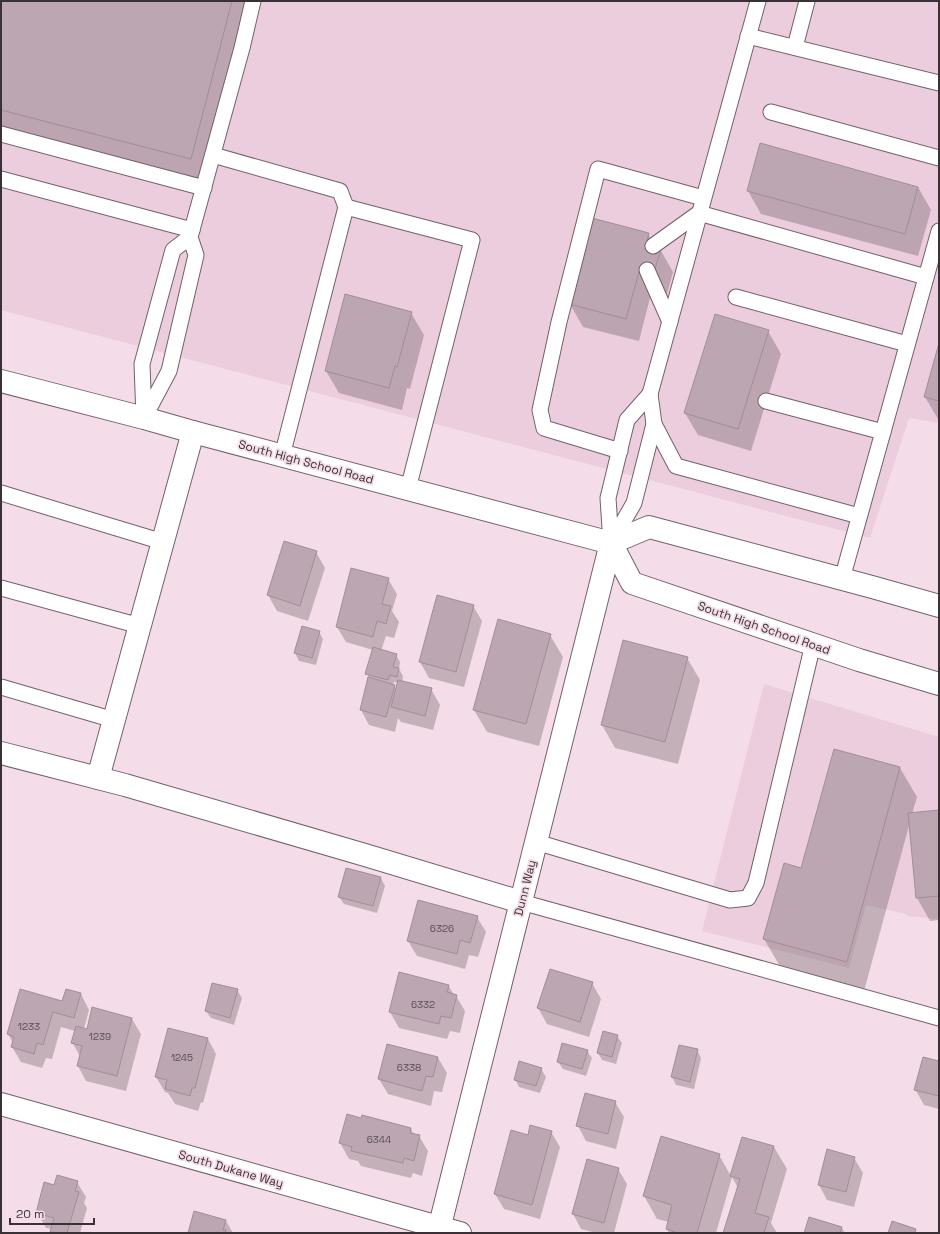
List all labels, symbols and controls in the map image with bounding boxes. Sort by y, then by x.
street label: South High School Road [237,436,375,488]
street label: South High School Road [696,598,832,658]
street label: Dunn Way [510,858,540,918]
house number: 6326 [430,922,454,935]
house number: 6332 [411,998,435,1011]
house number: 1233 [18,1020,40,1033]
house number: 1239 [89,1030,111,1043]
house number: 1245 [171,1051,193,1064]
house number: 6338 [397,1061,421,1074]
house number: 6344 [367,1133,391,1146]
street label: South Dukane Way [177,1146,285,1192]
scale bar [10,1200,94,1226]
text: 20 m [16,1206,44,1222]

